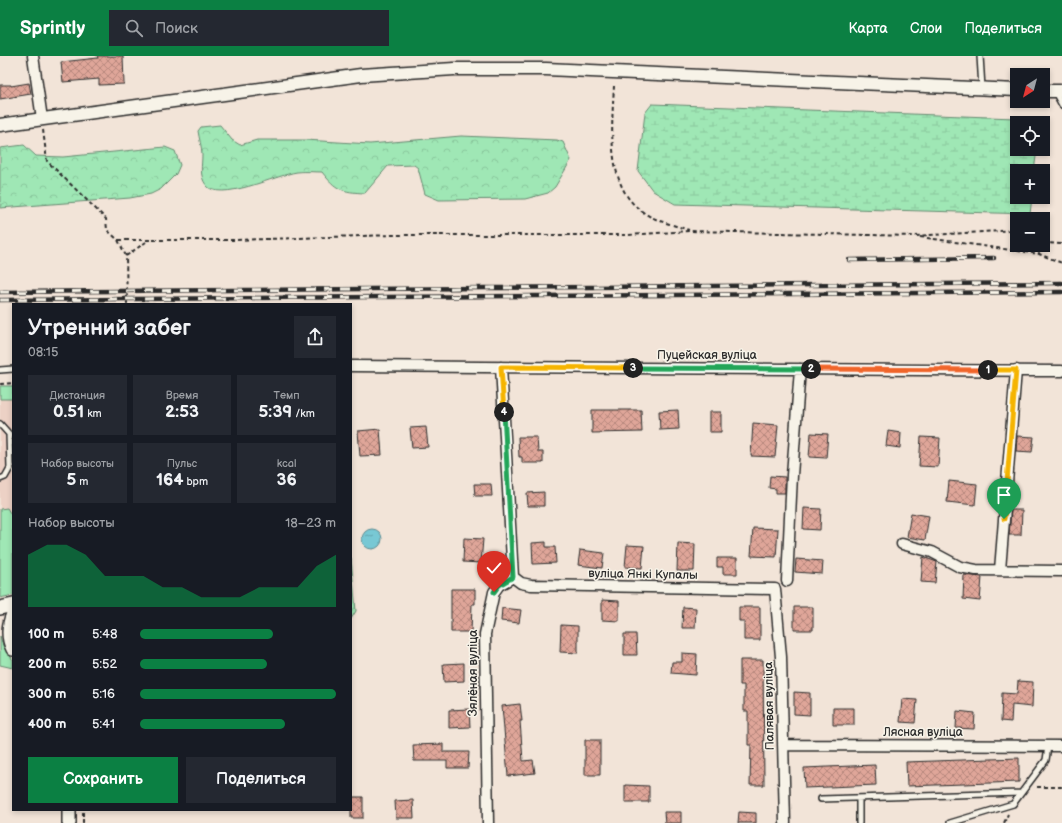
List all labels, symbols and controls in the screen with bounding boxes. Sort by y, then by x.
search box [109,10,389,46]
text: Sprintly [20,17,85,40]
icon: search [123,17,145,39]
text: Поиск [155,19,198,38]
text: Карта [848,20,888,37]
text: Слои [910,20,942,37]
text: Поделиться [964,20,1042,37]
north arrow [1010,68,1050,108]
map controls [1010,68,1050,252]
button: locate [1010,116,1050,156]
button: + [1010,164,1050,204]
button: − [1010,212,1050,252]
text: Утренний забег [28,315,191,342]
button: share [294,316,336,358]
text: 08:15 [28,344,58,360]
street label: Пуцейская вуліца [657,348,757,363]
pin: 3 [623,358,643,378]
pin: 2 [801,359,821,379]
pin: 1 [978,360,998,380]
text: 3 [630,361,636,374]
text: 2 [808,362,814,375]
text: 1 [986,363,990,376]
text: Дистанция [49,389,105,402]
text: Время [166,389,198,402]
text: Темп [274,389,300,402]
text: 0.51 [53,402,84,422]
text: 2:53 [165,402,199,422]
text: 5:39 [259,402,292,422]
pin: 4 [494,402,514,422]
text: 4 [501,405,507,418]
text: km [84,407,102,420]
text: /km [292,407,315,420]
text: Набор высоты [41,457,114,470]
text: Пульс [167,457,197,470]
text: kcal [277,457,297,470]
text: 5 [66,470,76,490]
text: 164 [156,470,183,490]
text: 36 [277,470,297,490]
text: m [76,475,88,488]
text: bpm [183,475,208,488]
pin [987,478,1021,519]
icon: arrive [993,484,1015,506]
text: Набор высоты [28,515,115,531]
text: 18–23 m [285,515,336,531]
pin [477,551,511,592]
icon: check [483,557,505,579]
street label: вуліца Янкі Купалы [588,566,698,583]
text: 100 m [28,626,64,642]
text: 5:48 [92,626,118,642]
street label: Зялёная вуліца [466,630,481,716]
text: 200 m [28,656,66,672]
text: 5:52 [92,656,117,672]
street label: Палявая вуліца [761,662,778,750]
text: 300 m [28,686,66,702]
text: 5:16 [92,686,115,702]
text: 400 m [28,716,66,732]
text: 5:41 [92,716,115,732]
street label: Лясная вуліца [882,725,963,740]
button: Сохранить [28,757,178,803]
button: Поделиться [186,757,336,803]

